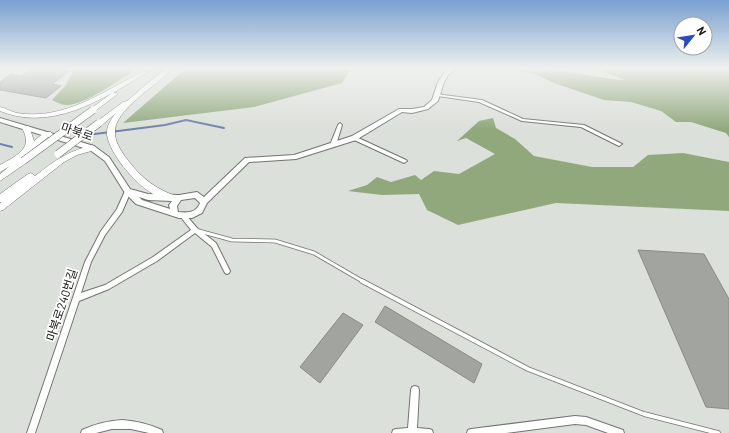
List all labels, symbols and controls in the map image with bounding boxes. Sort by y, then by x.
north arrow [673,16,713,56]
text: N [695,24,710,37]
street label: 마북로 [59,119,95,143]
street label: 마북로240번길 [43,267,79,343]

